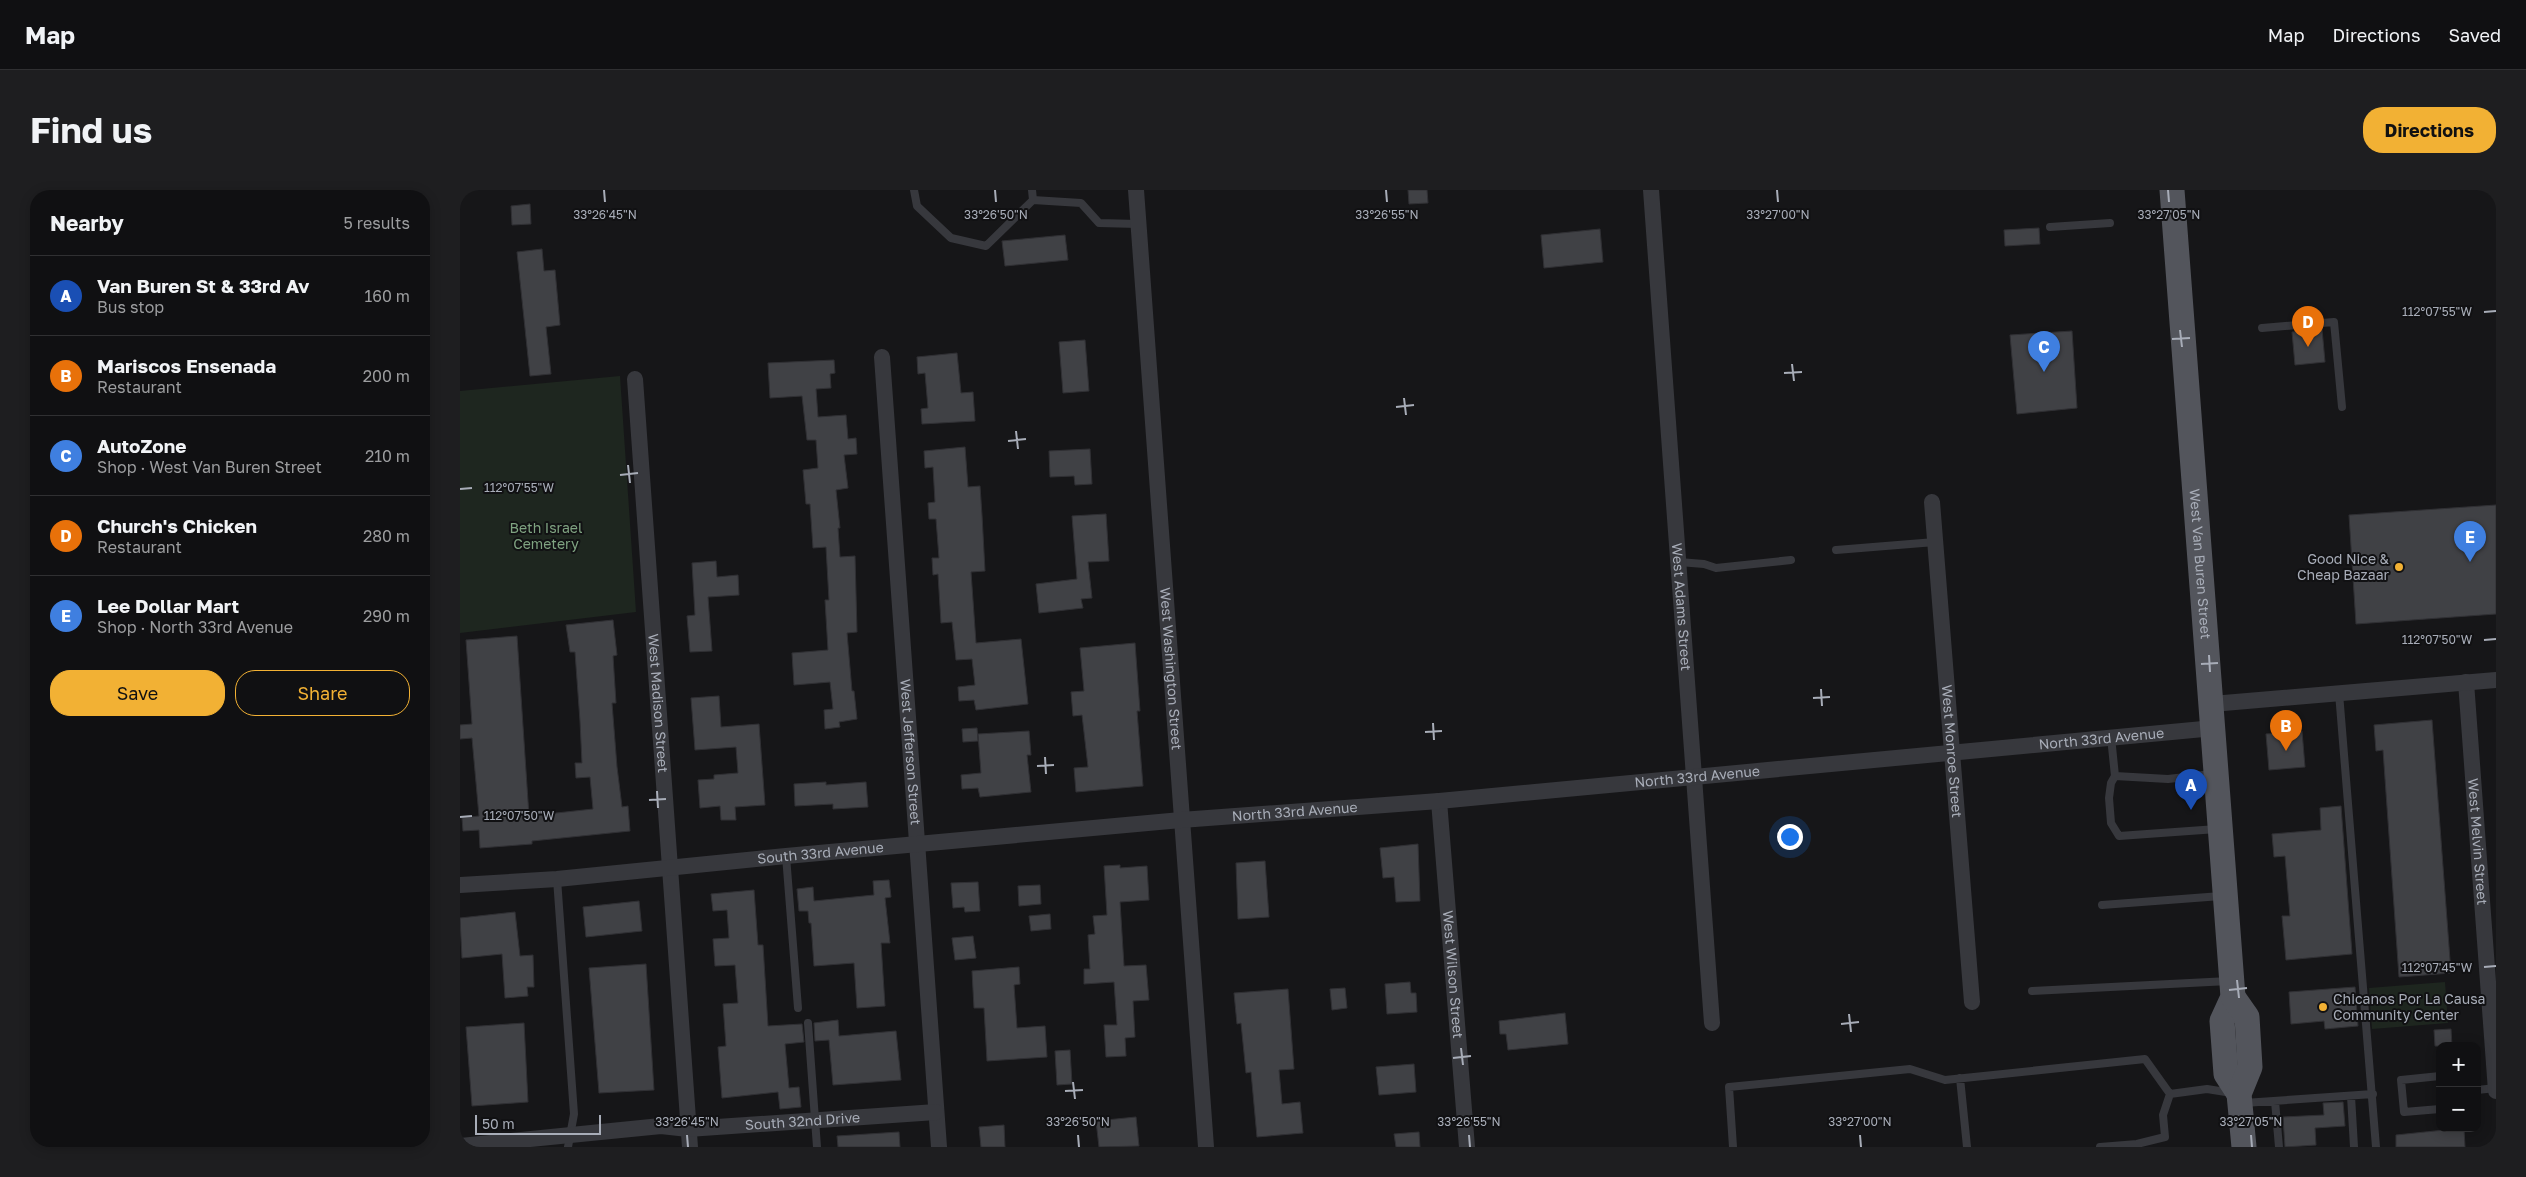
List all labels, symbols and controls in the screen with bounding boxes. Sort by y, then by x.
text: Map [25,20,75,49]
text: Map [2268,24,2304,46]
text: Directions [2332,24,2420,46]
text: Saved [2448,24,2501,46]
button: Directions [2363,107,2496,153]
text: Find us [30,109,152,151]
text: 33°26'45"N [573,207,637,222]
text: 33°26'50"N [964,207,1028,222]
text: 33°26'55"N [1355,207,1419,222]
text: 33°27'00"N [1746,207,1810,222]
text: 33°27'05"N [2138,207,2200,222]
text: Nearby [50,210,124,236]
text: 5 results [344,213,410,233]
text: Van Buren St & 33rd Av [97,274,310,297]
text: A [60,286,72,306]
text: 160 m [364,286,410,306]
text: Bus stop [97,297,164,317]
text: 112°07'55"W [2402,304,2473,319]
pin: D [2292,306,2324,347]
pin: C [2028,331,2060,372]
text: Mariscos Ensenada [97,354,276,377]
text: B [60,366,72,386]
text: 200 m [363,366,410,386]
text: Restaurant [97,377,182,397]
text: AutoZone [97,434,186,457]
text: C [60,446,72,466]
text: 210 m [365,446,410,466]
text: Shop · West Van Buren Street [97,457,322,477]
text: 112°07'55"W [484,480,555,495]
street label: West Van Buren Street [2187,488,2215,640]
text: Church's Chicken [97,514,257,537]
park label: Beth Israel Cemetery [510,519,582,552]
pin: E [2454,521,2486,562]
text: D [60,526,72,546]
text: 280 m [363,526,410,546]
text: Restaurant [97,537,182,557]
street label: West Adams Street [1669,542,1695,671]
place label: Good Nice & Cheap Bazaar [2297,550,2390,583]
marker: Good Nice & Cheap Bazaar [2393,561,2405,573]
street label: West Washington Street [1157,587,1186,751]
text: Lee Dollar Mart [97,594,239,617]
text: E [61,606,71,626]
text: 290 m [363,606,410,626]
text: Shop · North 33rd Avenue [97,617,293,637]
text: 112°07'50"W [2402,632,2473,647]
street label: West Madison Street [645,633,672,773]
button: Save [50,670,225,716]
button: Share [235,670,410,716]
street label: West Jefferson Street [897,678,925,826]
street label: West Monroe Street [1939,684,1966,818]
pin: B [2270,710,2302,751]
street label: North 33rd Avenue [2038,724,2165,752]
street label: North 33rd Avenue [1634,762,1761,791]
pin: A [2175,769,2207,810]
street label: West Melvin Street [2465,778,2491,906]
street label: North 33rd Avenue [1231,798,1358,824]
text: 112°07'50"W [484,808,555,823]
your location [1777,824,1803,850]
street label: South 33rd Avenue [756,838,884,867]
street label: West Wilson Street [1440,910,1467,1039]
text: 112°07'45"W [2402,960,2473,975]
place label: Chicanos Por La Causa Community Center [2333,990,2486,1023]
marker: Chicanos Por La Causa Community Center [2317,1001,2329,1013]
map controls [2436,1042,2481,1132]
button: + [2436,1042,2481,1087]
button: − [2436,1087,2481,1132]
street label: South 32nd Drive [744,1108,861,1133]
scale bar [475,1112,601,1135]
text: 33°26'45"N [655,1114,719,1129]
text: 33°26'50"N [1046,1114,1110,1129]
text: 33°26'55"N [1437,1114,1501,1129]
text: 33°27'00"N [1828,1114,1892,1129]
text: 33°27'05"N [2220,1114,2282,1129]
text: 50 m [482,1115,515,1132]

